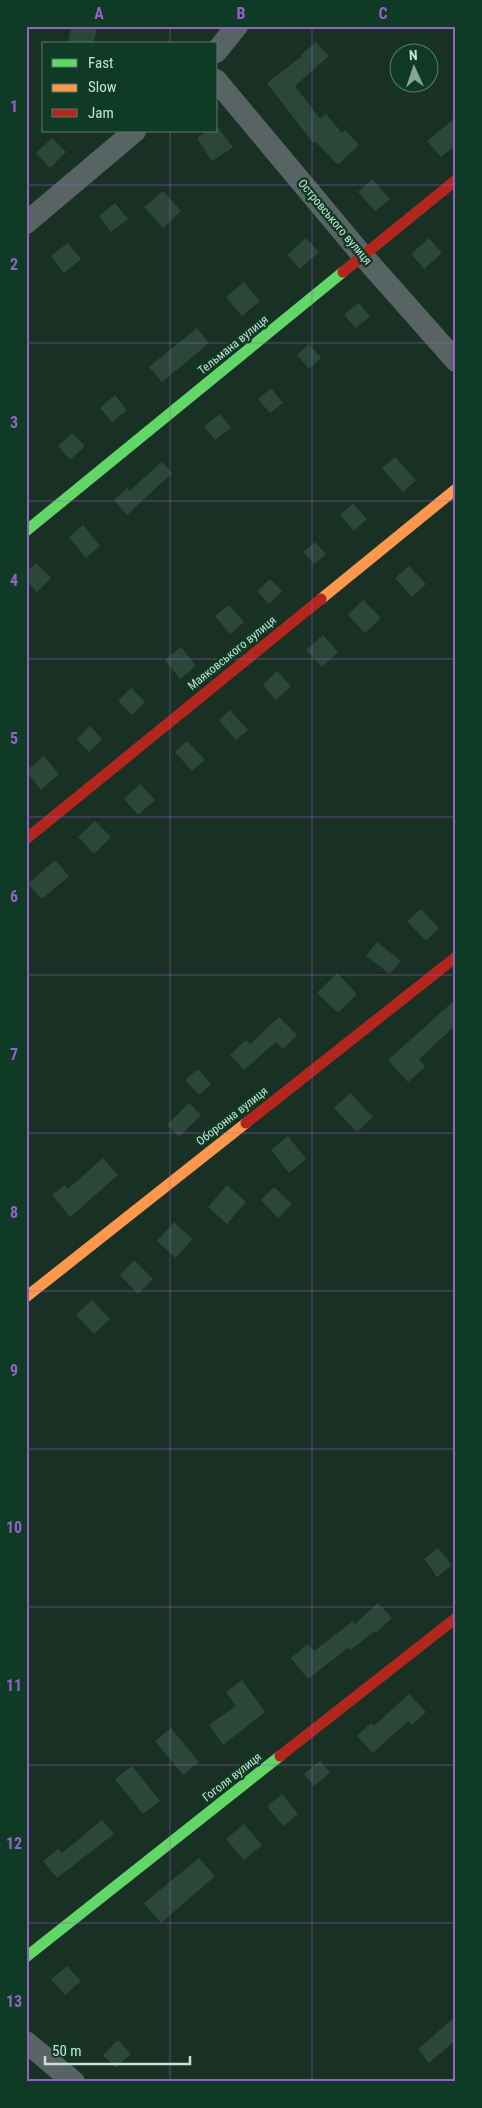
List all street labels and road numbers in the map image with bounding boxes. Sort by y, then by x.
street label: Островського вулиця [295,176,375,268]
street label: Тельмана вулиця [195,312,271,378]
street label: Маяковського вулиця [185,613,279,693]
street label: Оборонна вулиця [193,1084,271,1148]
street label: Гоголя вулиця [200,1750,264,1804]

